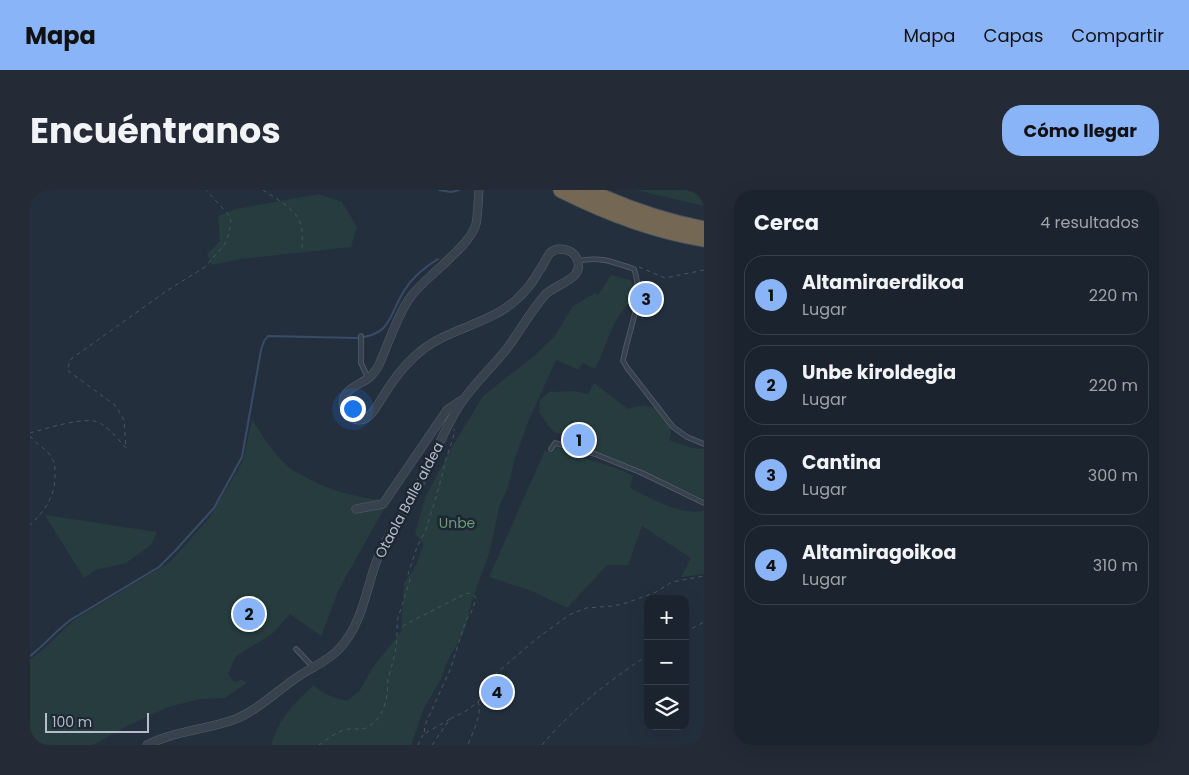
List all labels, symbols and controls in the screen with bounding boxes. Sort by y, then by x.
text: Mapa [25,19,96,52]
text: Mapa [903,23,956,48]
text: Capas [984,23,1043,48]
text: Compartir [1071,23,1164,48]
button: Cómo llegar [1002,105,1159,156]
text: Encuéntranos [30,106,281,155]
text: Cerca [754,208,819,237]
text: 4 resultados [1040,211,1139,234]
text: Altamiraerdikoa [802,269,964,296]
pin: 3 [630,280,662,318]
text: 1 [768,284,774,307]
text: 220 m [1089,284,1138,307]
text: Lugar [802,298,847,321]
text: Unbe kiroldegia [802,359,956,386]
text: 2 [766,374,776,397]
text: 220 m [1089,374,1138,397]
text: Lugar [802,388,847,411]
your location [340,396,366,422]
pin: 1 [563,421,595,459]
street label: Otaola Balle aldea [370,438,448,562]
text: Cantina [802,449,881,476]
text: 3 [766,464,776,487]
text: 300 m [1088,464,1138,487]
text: Lugar [802,478,847,501]
park label: Unbe [439,513,476,533]
text: Altamiragoikoa [802,539,956,566]
text: 4 [766,554,776,577]
text: 310 m [1093,554,1138,577]
text: Lugar [802,568,847,591]
pin: 2 [233,595,265,633]
map controls [644,595,689,730]
button: + [644,595,689,640]
button: − [644,640,689,685]
pin: 4 [481,673,513,711]
button: layers [644,685,689,730]
scale bar [45,710,149,733]
text: 100 m [52,712,92,732]

